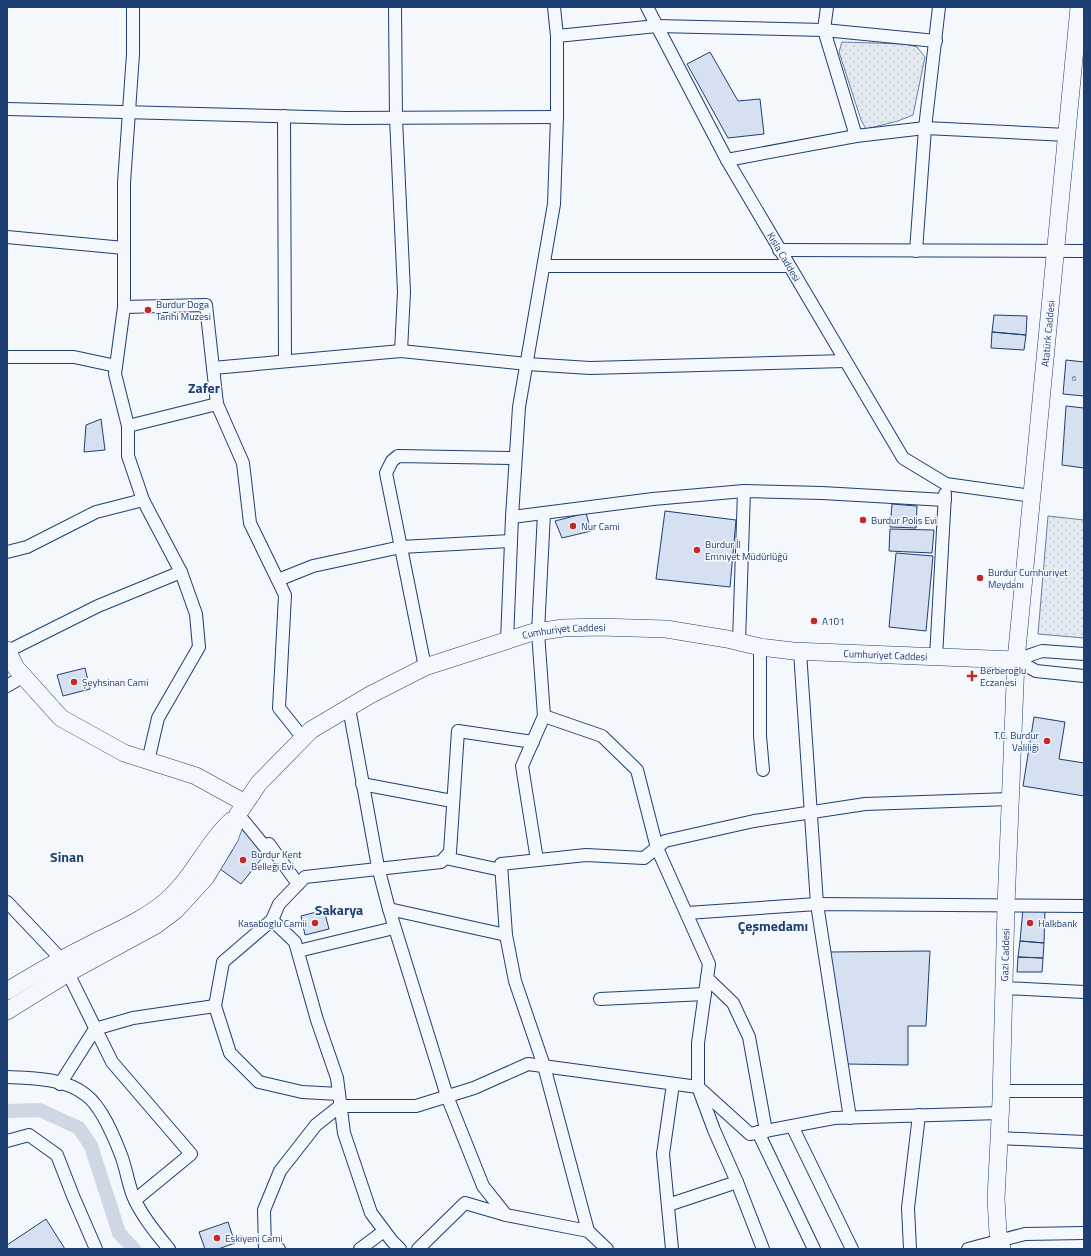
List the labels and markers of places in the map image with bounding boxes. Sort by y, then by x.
place label: Burdur Doga Tarihi Muzesi [156,297,211,324]
marker: Burdur Doga Tarihi Muzesi [143,305,153,315]
place label: Burdur Polis Evi [871,513,937,528]
marker: Burdur Polis Evi [858,515,868,525]
place label: Nur Cami [581,519,620,534]
marker: Nur Cami [568,521,578,531]
place label: Burdur İl Emniyet Müdürlüğü [705,537,788,564]
marker: Burdur İl Emniyet Müdürlüğü [692,545,702,555]
place label: Burdur Cumhuriyet Meydanı [988,565,1068,592]
marker: Burdur Cumhuriyet Meydanı [975,573,985,583]
place label: A101 [822,614,845,629]
marker: A101 [809,616,819,626]
place label: Berberoğlu Eczanesi [980,663,1026,690]
marker: Berberoğlu Eczanesi [967,671,977,681]
place label: Şeyhsinan Cami [82,675,148,690]
marker: Şeyhsinan Cami [69,677,79,687]
place label: T.C. Burdur Valiliği [994,728,1040,755]
marker: T.C. Burdur Valiliği [1042,736,1052,746]
place label: Burdur Kent Belleği Evi [251,847,302,874]
marker: Burdur Kent Belleği Evi [238,855,248,865]
place label: Kasaboglu Camii [238,916,307,931]
place label: Halkbank [1038,916,1078,931]
marker: Kasaboglu Camii [310,918,320,928]
marker: Halkbank [1025,918,1035,928]
place label: Eskiyeni Cami [225,1231,283,1246]
marker: Eskiyeni Cami [212,1233,222,1243]

